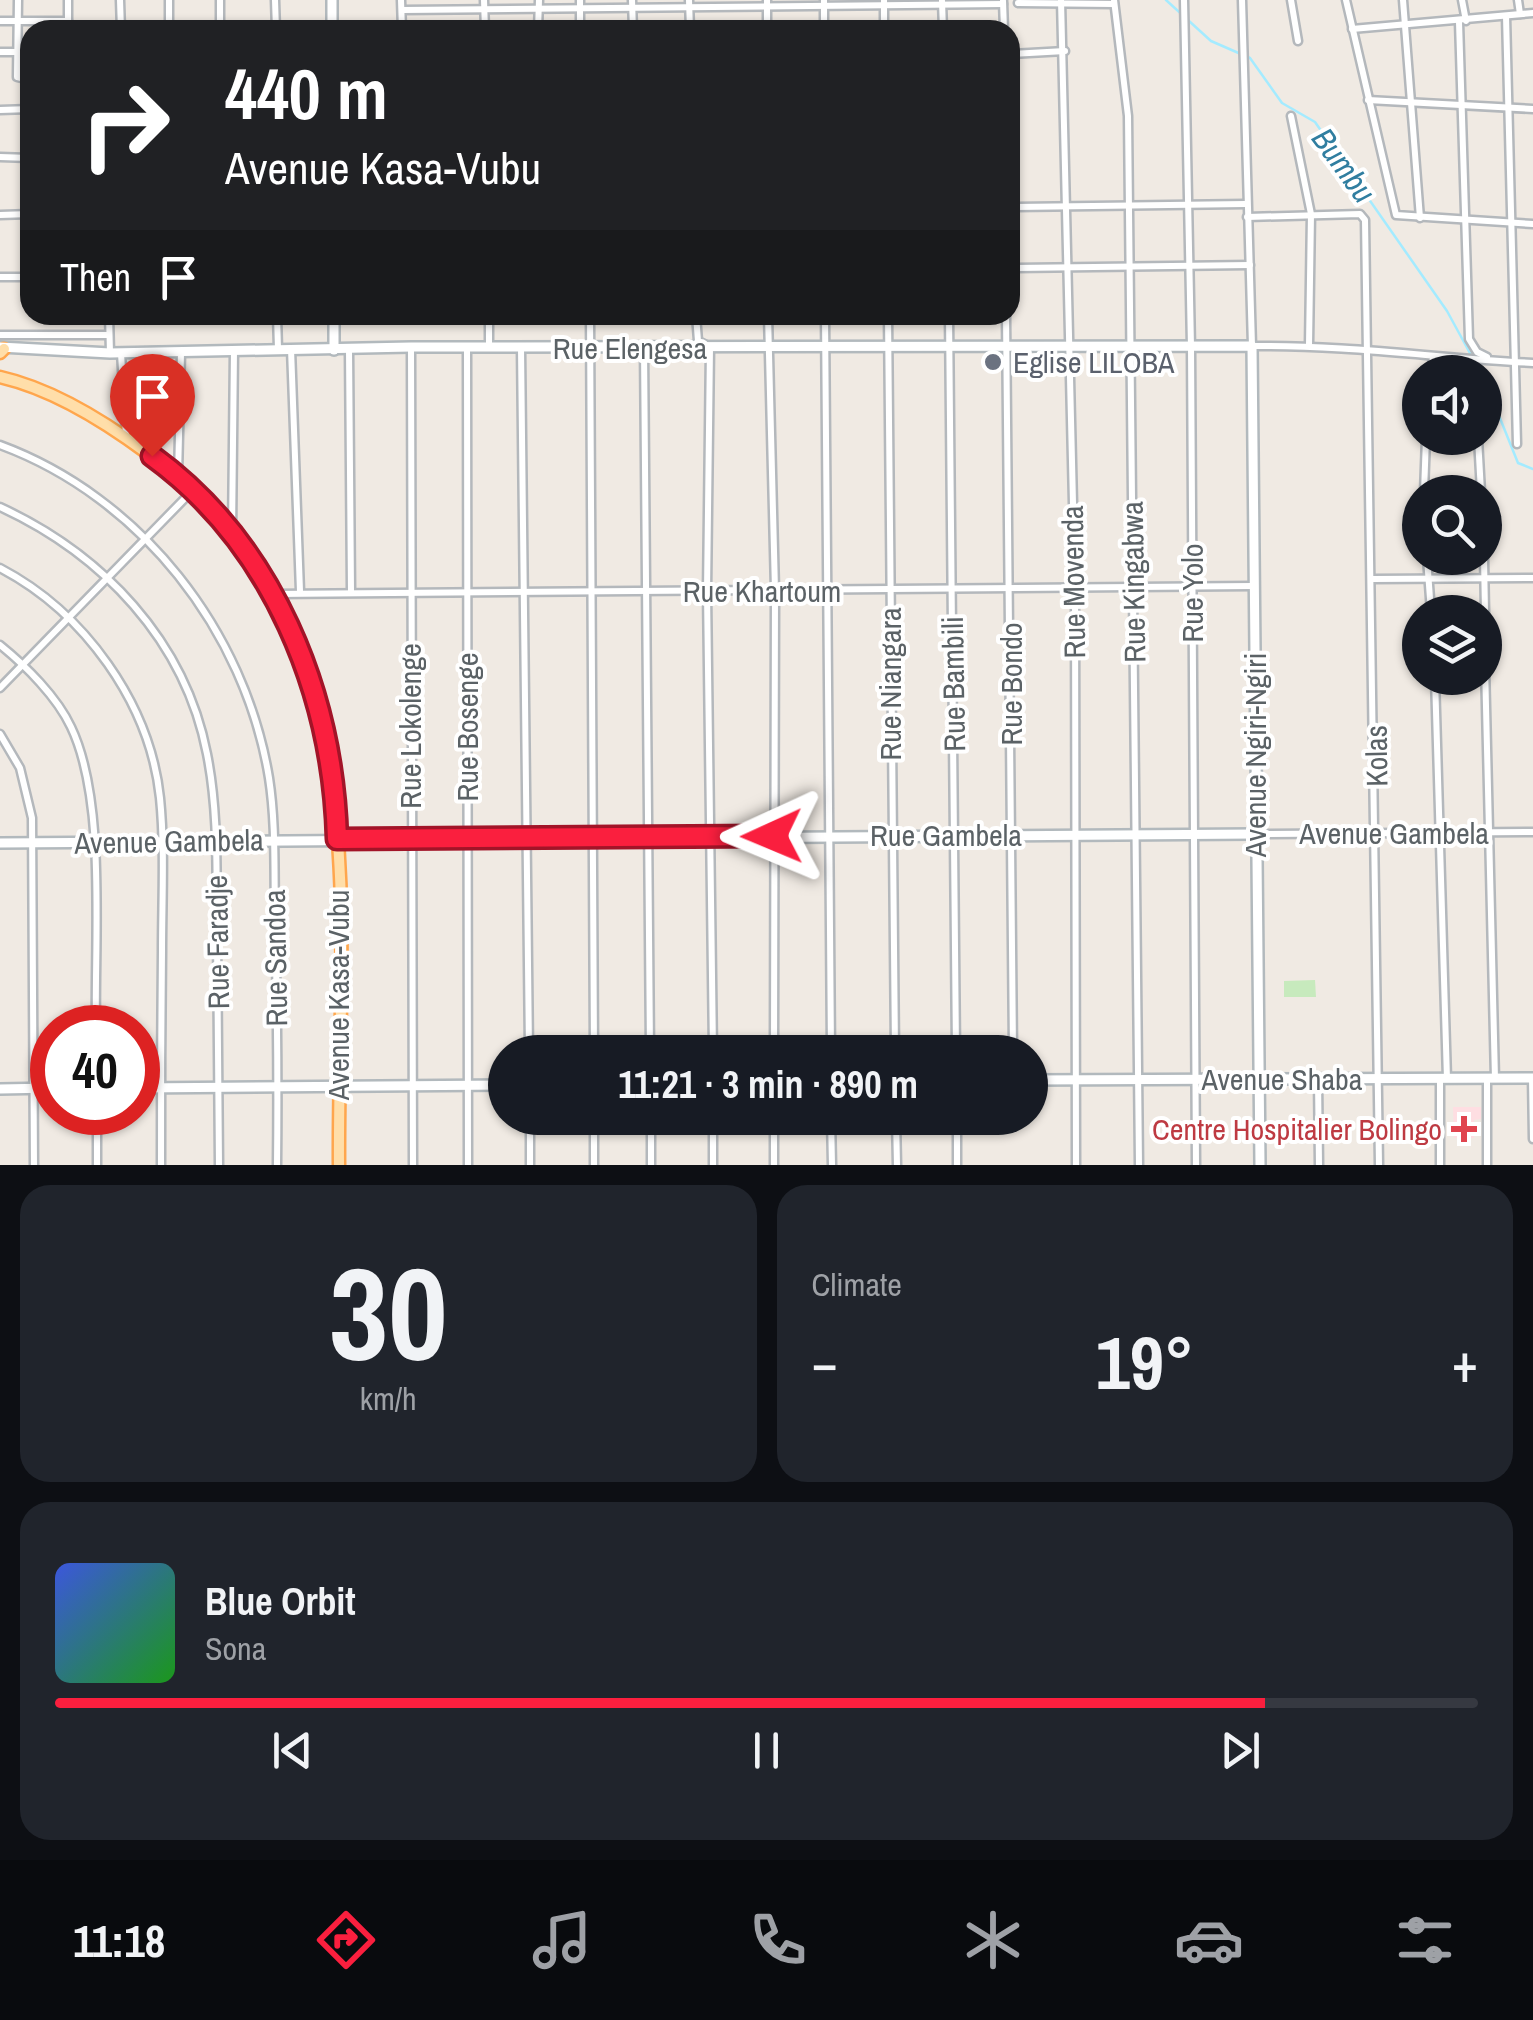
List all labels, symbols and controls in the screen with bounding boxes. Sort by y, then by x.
text: 440 m [225,47,388,141]
icon: right [60,60,190,190]
water label: Bumbu [1302,119,1386,211]
text: Avenue Kasa-Vubu [225,137,541,198]
icon: arrive [151,250,206,305]
text: Then [60,252,131,303]
street label: Rue Elengesa [553,328,708,368]
place label: Eglise LILOBA [1013,342,1175,382]
marker: Eglise LILOBA [982,351,1004,373]
pin [110,354,195,457]
map controls [1402,355,1502,695]
button: sound [1402,355,1502,455]
icon: arrive [125,369,180,424]
button: search [1402,475,1502,575]
street label: Rue Kingabwa [1112,501,1154,663]
street label: Rue Movenda [1052,505,1094,659]
street label: Rue Yolo [1172,544,1212,642]
street label: Rue Khartoum [683,571,841,611]
button: layers [1402,595,1502,695]
street label: Rue Niangara [870,607,910,761]
street label: Rue Bambili [932,616,974,752]
street label: Rue Bondo [991,622,1031,746]
street label: Rue Lokolenge [390,643,430,809]
street label: Rue Bosenge [447,652,487,802]
street label: Avenue Ngiri-Ngiri [1235,653,1275,858]
street label: Kolas [1355,725,1397,787]
position arrow [720,784,824,888]
street label: Avenue Gambela [1298,813,1489,853]
street label: Rue Gambela [870,815,1022,855]
street label: Avenue Gambela [73,819,264,863]
street label: Rue Faradje [196,875,238,1009]
street label: Rue Sandoa [254,889,296,1027]
street label: Avenue Kasa-Vubu [318,890,358,1101]
speed limit sign: 40 [30,1005,160,1135]
text: 11:21 · 3 min · 890 m [618,1059,918,1110]
street label: Avenue Shaba [1201,1059,1363,1099]
place label: Centre Hospitalier Bolingo [1152,1109,1442,1149]
marker: Centre Hospitalier Bolingo [1451,1116,1477,1142]
text: 30 [329,1224,448,1400]
text: Climate [812,1263,902,1306]
text: 19° [1096,1311,1194,1412]
text: − [812,1325,838,1399]
text: + [1452,1325,1478,1399]
text: km/h [360,1377,417,1420]
text: Blue Orbit [205,1576,356,1627]
text: Sona [205,1627,266,1670]
icon: previous [265,1723,320,1778]
icon: pause [739,1723,794,1778]
icon: next [1213,1723,1268,1778]
icon: directions [311,1905,381,1975]
icon: music [527,1905,597,1975]
icon: phone [743,1905,813,1975]
icon: climate [958,1905,1028,1975]
icon: car [1174,1905,1244,1975]
icon: filters [1390,1905,1460,1975]
text: 11:18 [73,1910,165,1971]

